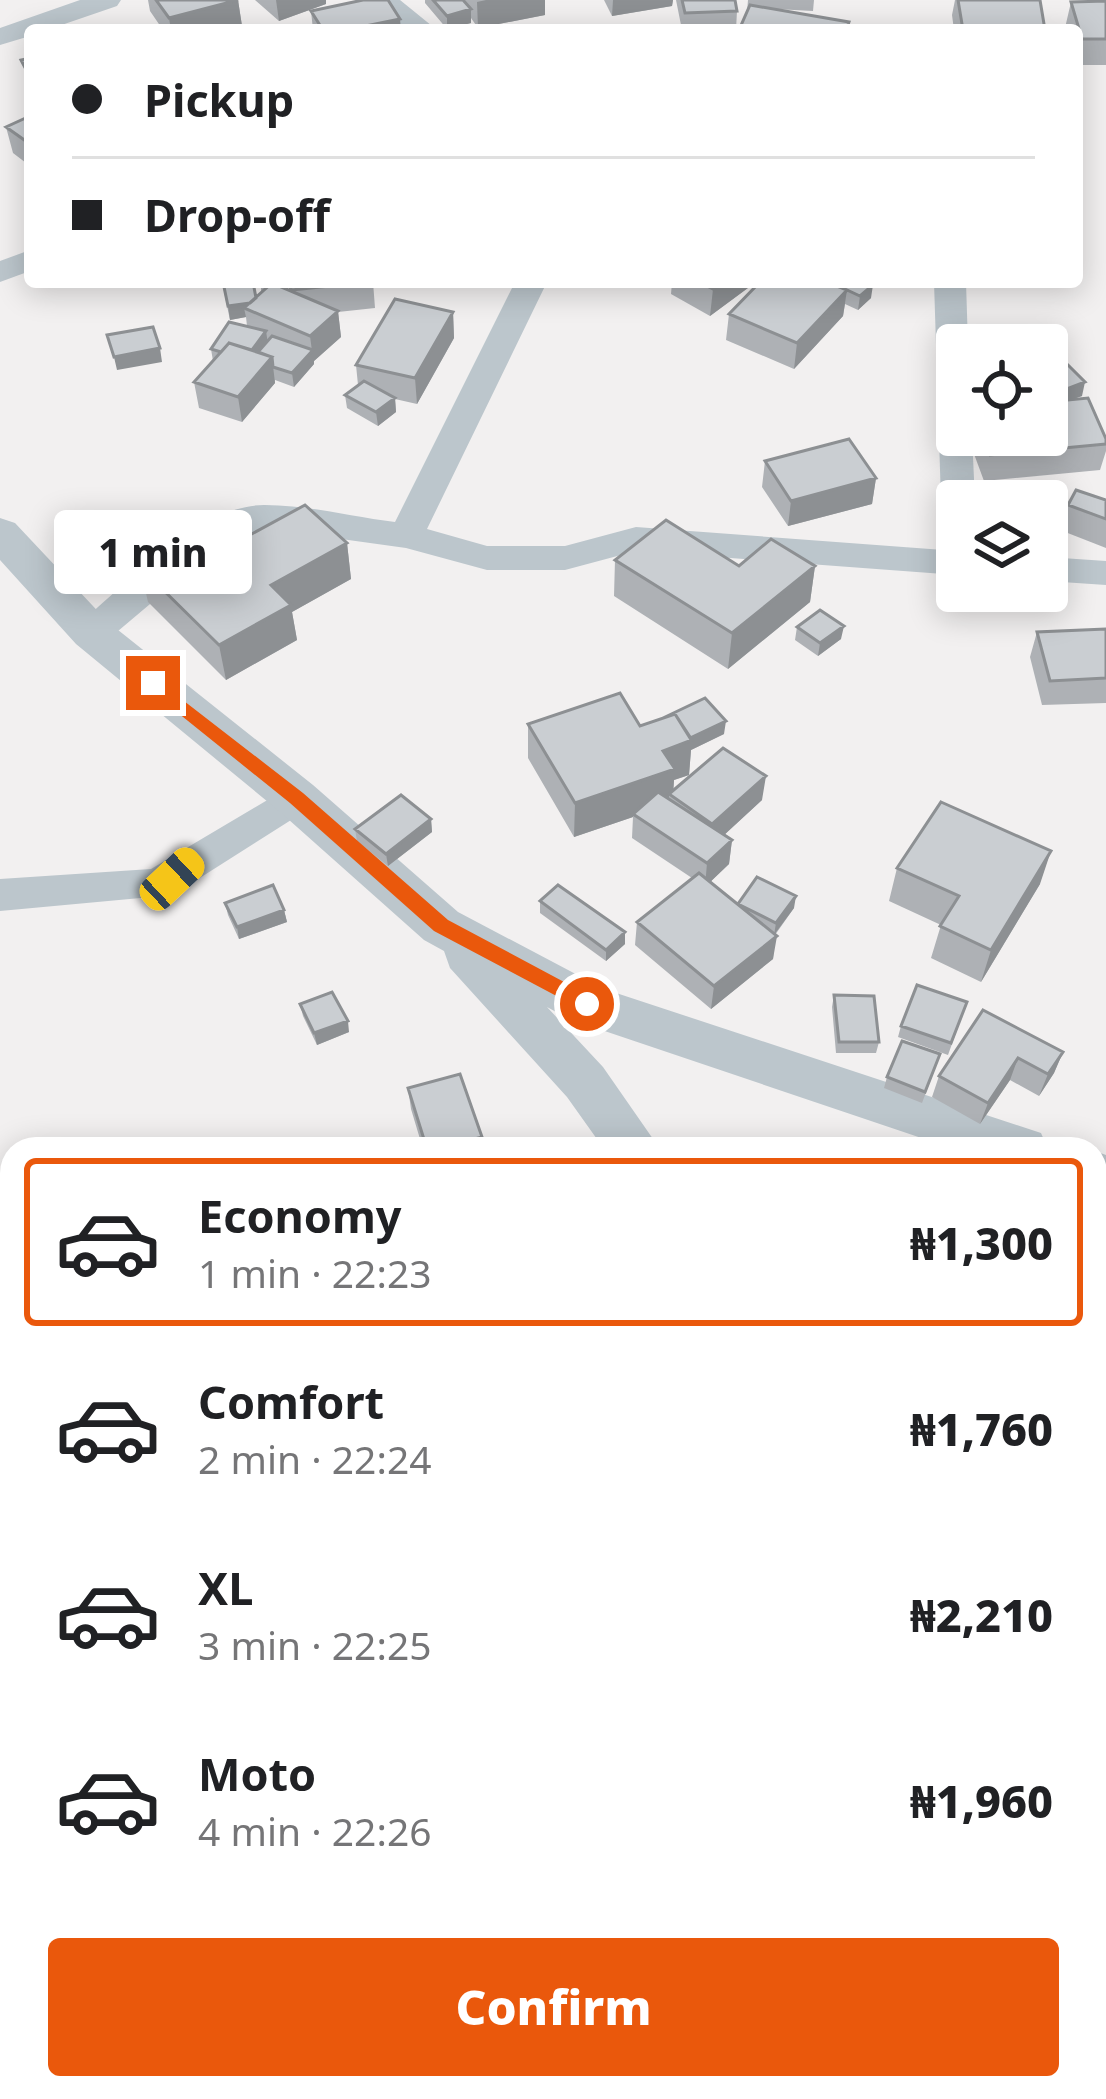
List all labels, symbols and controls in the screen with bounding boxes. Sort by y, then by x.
text: Pickup [144,69,294,130]
text: Drop-off [144,184,330,245]
map controls [936,324,1068,612]
button: locate [936,324,1068,456]
button: layers [936,480,1068,612]
callout: 1 min [54,509,252,593]
text: 1 min [99,525,207,578]
route end [126,656,180,710]
car [133,841,211,917]
route start [560,977,614,1031]
text: Economy [198,1185,402,1246]
icon: car [54,1188,162,1296]
text: ₦1,300 [910,1212,1053,1273]
text: 1 min · 22:23 [198,1246,432,1299]
text: Comfort [198,1371,384,1432]
icon: car [54,1374,162,1482]
text: ₦1,760 [910,1398,1053,1459]
text: 2 min · 22:24 [198,1432,432,1485]
text: XL [198,1557,253,1618]
icon: car [54,1560,162,1668]
text: ₦2,210 [910,1584,1053,1645]
text: 3 min · 22:25 [198,1618,432,1671]
text: Moto [198,1743,316,1804]
icon: car [54,1746,162,1854]
text: ₦1,960 [910,1770,1053,1831]
text: 4 min · 22:26 [198,1804,432,1857]
button: Confirm [48,1938,1059,2076]

